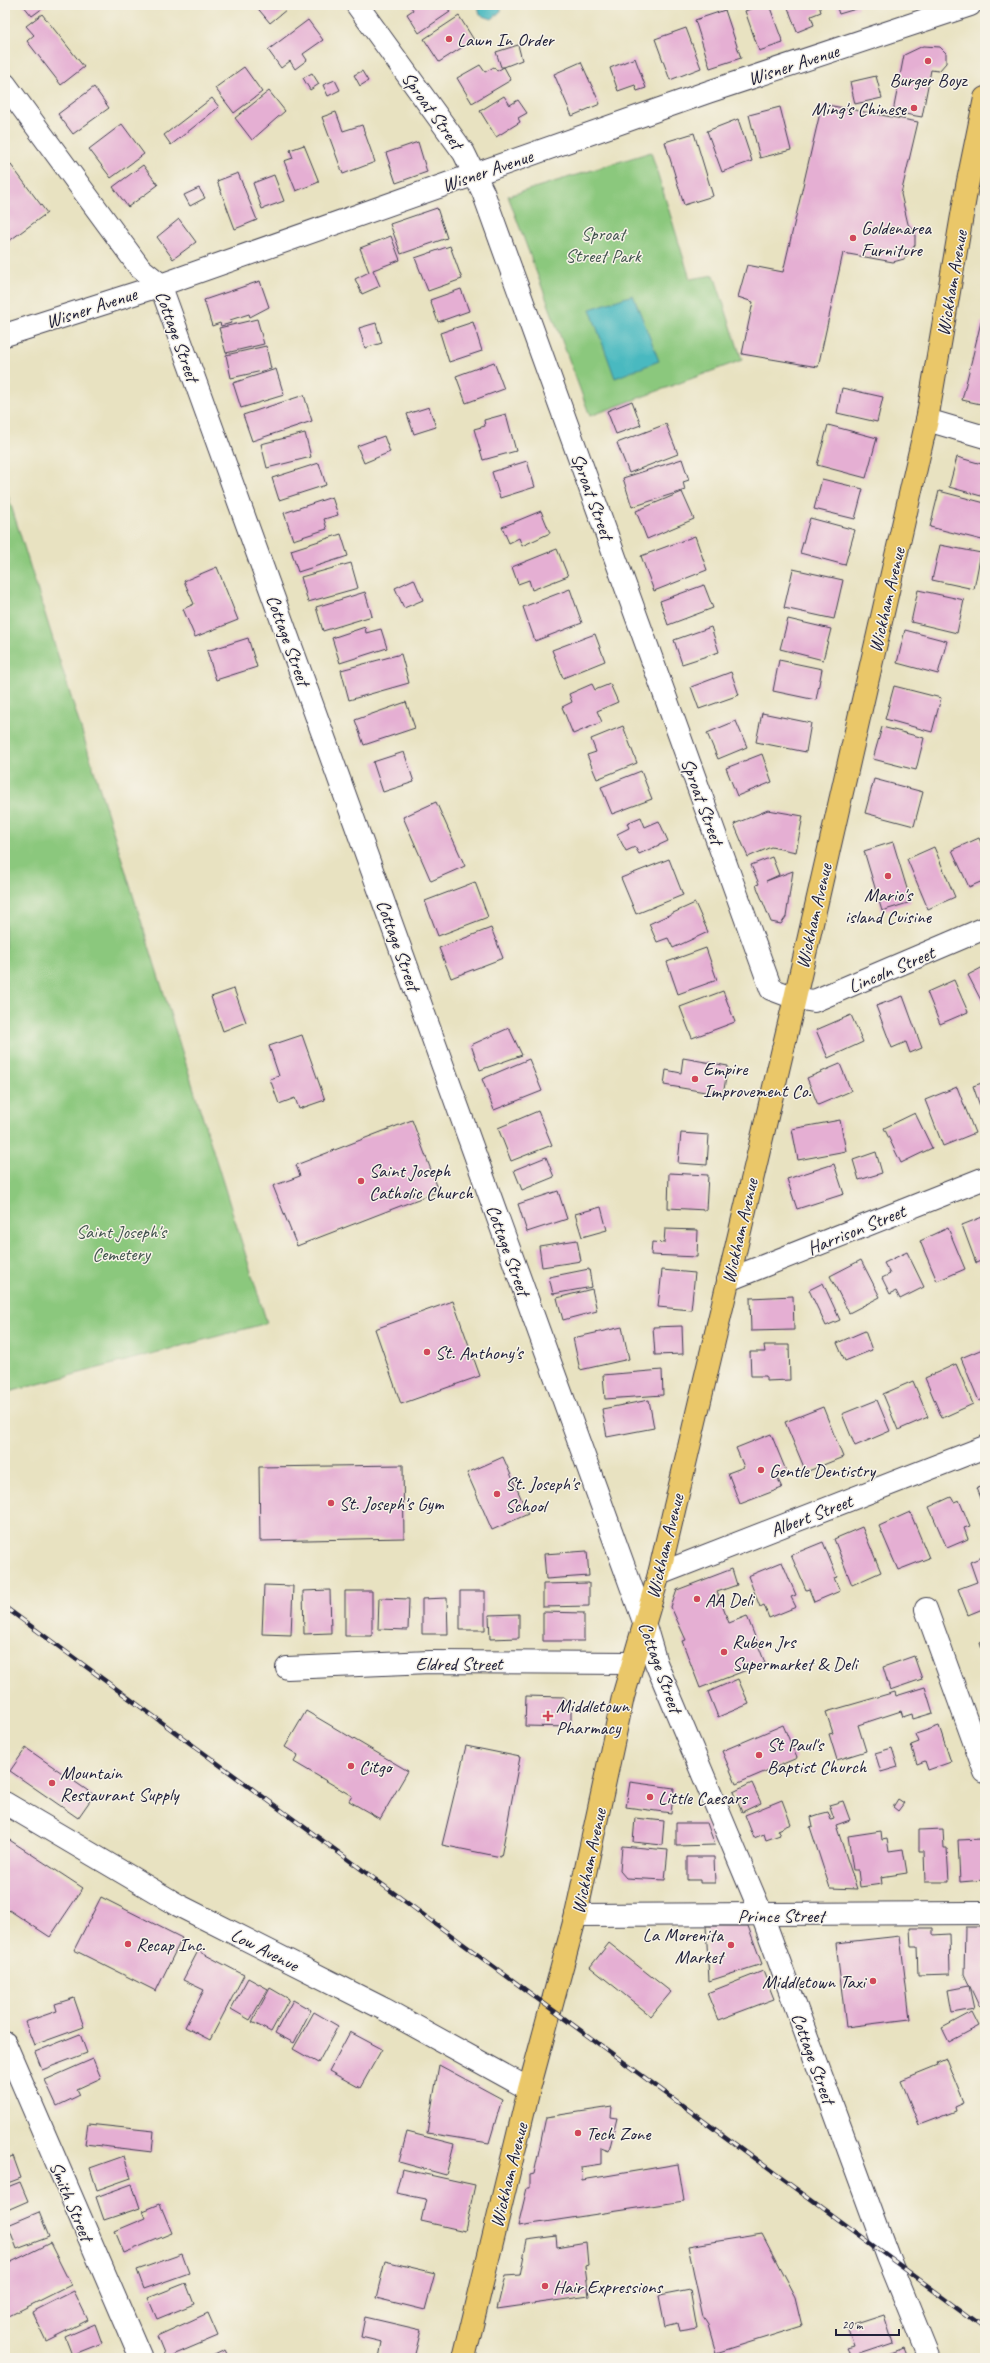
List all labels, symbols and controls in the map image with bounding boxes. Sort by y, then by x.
place label: Lawn In Order [457,28,556,52]
marker: Lawn In Order [444,34,454,44]
street label: Wisner Avenue [745,38,844,91]
marker: Burger Boyz [923,56,933,66]
street label: Sproat Street [396,67,470,156]
place label: Burger Boyz [889,68,969,92]
place label: Ming's Chinese [811,97,908,121]
marker: Ming's Chinese [909,103,919,113]
street label: Wisner Avenue [439,144,537,198]
place label: Goldenarea Furniture [861,216,932,262]
park label: Sproat Street Park [565,222,642,268]
street label: Wickham Avenue [931,227,973,338]
marker: Goldenarea Furniture [848,233,858,243]
street label: Wisner Avenue [43,281,142,334]
street label: Cottage Street [150,288,205,388]
street label: Sproat Street [565,450,620,545]
street label: Wickham Avenue [863,544,911,655]
street label: Cottage Street [261,592,316,692]
street label: Sproat Street [675,755,730,850]
street label: Wickham Avenue [790,860,838,971]
marker: Mario's island Cuisine [883,871,893,881]
place label: Mario's island Cuisine [845,883,933,929]
street label: Cottage Street [371,897,426,997]
street label: Lincoln Street [845,940,940,999]
place label: Empire Improvement Co. [703,1057,811,1103]
marker: Empire Improvement Co. [690,1074,700,1084]
place label: Saint Joseph Catholic Church [369,1159,474,1205]
street label: Wickham Avenue [716,1175,764,1286]
marker: Saint Joseph Catholic Church [356,1176,366,1186]
street label: Harrison Street [804,1199,910,1260]
street label: Cottage Street [481,1202,536,1302]
park label: Saint Joseph's Cemetery [76,1220,169,1266]
place label: St. Anthony's [435,1341,525,1365]
marker: St. Anthony's [422,1347,432,1357]
place label: Gentle Dentistry [769,1459,876,1483]
marker: Gentle Dentistry [756,1465,766,1475]
place label: St. Joseph's School [505,1472,581,1518]
marker: St. Joseph's School [492,1489,502,1499]
street label: Albert Street [767,1489,857,1543]
street label: Wickham Avenue [640,1490,690,1601]
place label: St. Joseph's Gym [339,1492,445,1516]
marker: St. Joseph's Gym [326,1498,336,1508]
place label: AA Deli [705,1588,755,1612]
marker: AA Deli [692,1594,702,1604]
street label: Cottage Street [633,1619,688,1719]
place label: Ruben Jrs Supermarket & Deli [732,1630,859,1676]
marker: Ruben Jrs Supermarket & Deli [719,1647,729,1657]
street label: Eldred Street [416,1652,504,1676]
place label: Middletown Pharmacy [556,1694,631,1740]
marker: Middletown Pharmacy [543,1711,553,1721]
place label: St Paul's Baptist Church [767,1733,868,1779]
marker: St Paul's Baptist Church [754,1750,764,1760]
place label: Citgo [359,1755,394,1779]
place label: Mountain Restaurant Supply [60,1761,180,1807]
marker: Citgo [346,1761,356,1771]
marker: Mountain Restaurant Supply [47,1778,57,1788]
place label: Little Caesars [658,1786,748,1810]
marker: Little Caesars [645,1792,655,1802]
street label: Wickham Avenue [566,1805,612,1916]
street label: Prince Street [737,1904,827,1928]
street label: Low Avenue [227,1923,304,1978]
place label: La Morenita Market [643,1923,726,1969]
place label: Recap Inc. [136,1933,205,1957]
marker: Recap Inc. [123,1939,133,1949]
marker: La Morenita Market [726,1940,736,1950]
place label: Middletown Taxi [762,1970,867,1994]
marker: Middletown Taxi [868,1976,878,1986]
street label: Cottage Street [786,2010,841,2110]
street label: Wickham Avenue [484,2119,534,2230]
place label: Tech Zone [586,2122,652,2146]
marker: Tech Zone [573,2128,583,2138]
street label: Smith Street [44,2158,100,2247]
place label: Hair Expressions [553,2275,664,2299]
marker: Hair Expressions [540,2281,550,2291]
scale bar [836,2311,899,2337]
text: 20 m [842,2317,864,2333]

